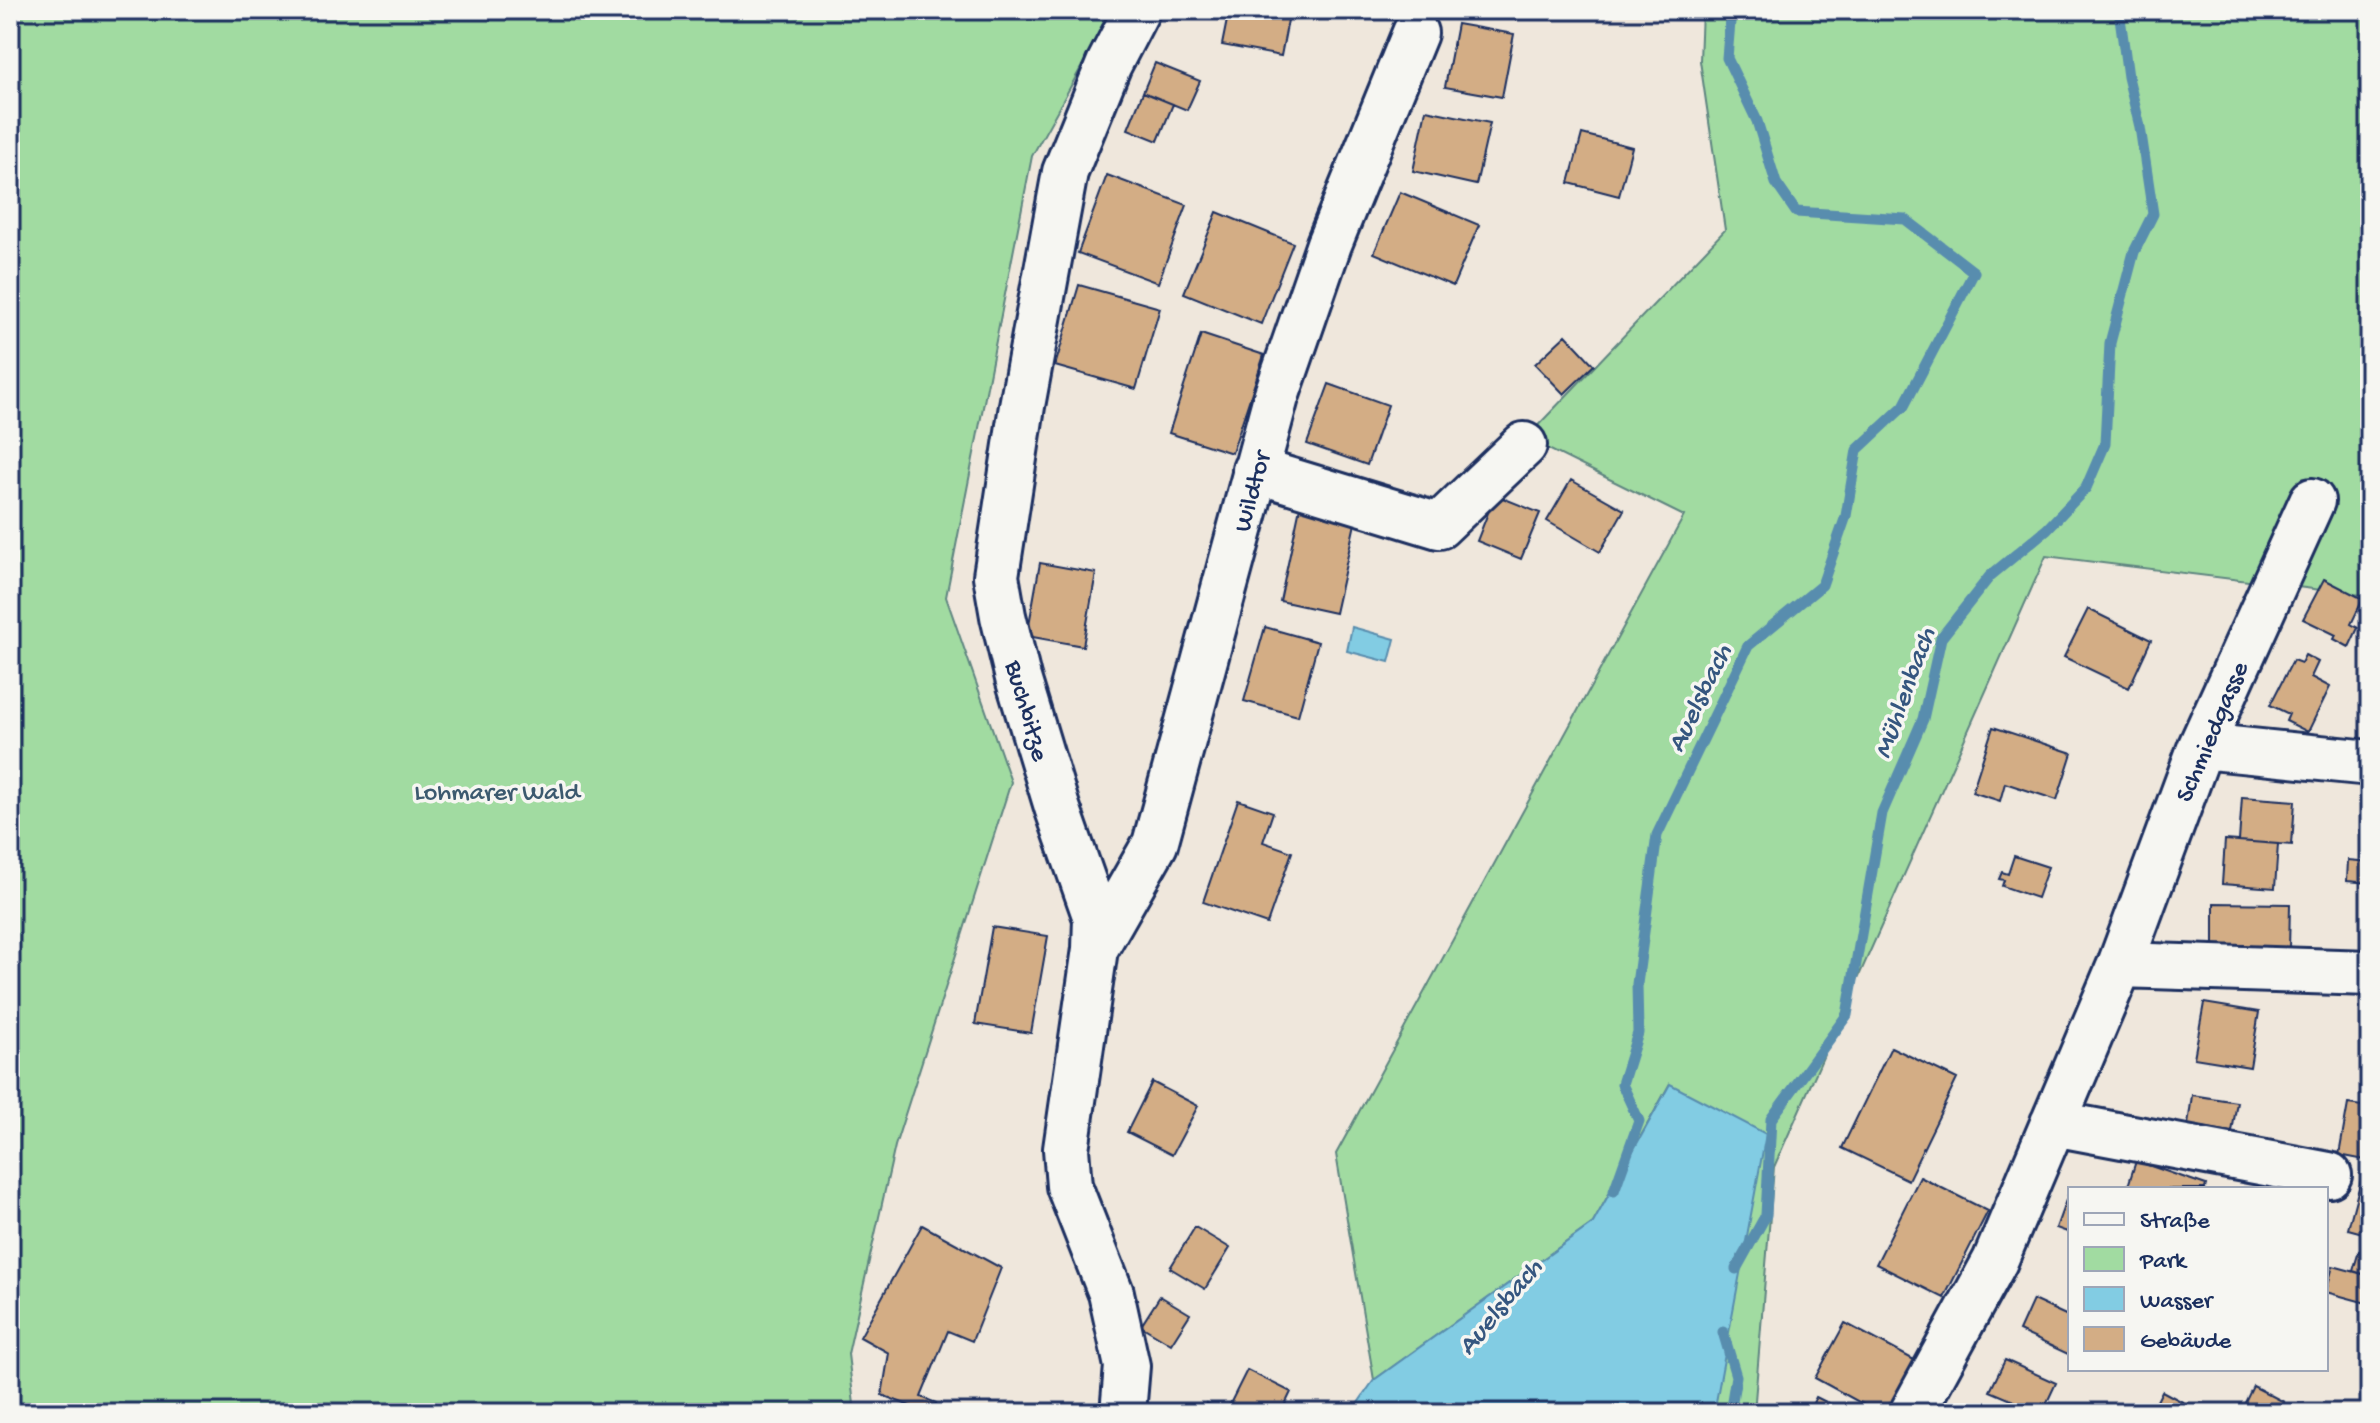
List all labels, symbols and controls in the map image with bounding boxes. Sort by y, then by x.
street label: Wildtor [1229,446,1281,536]
water label: Mühlenbach [1867,623,1945,763]
water label: Auelsbach [1661,639,1742,758]
street label: Buchbitze [995,656,1054,766]
street label: Schmiedgasse [2171,657,2258,808]
park label: Lohmarer Wald [414,779,581,810]
legend [2068,1187,2328,1371]
text: Straße [2140,1208,2210,1237]
text: Park [2139,1248,2188,1277]
water label: Auelsbach [1452,1252,1552,1363]
text: Wasser [2140,1288,2215,1317]
text: Gebäude [2140,1328,2232,1357]

